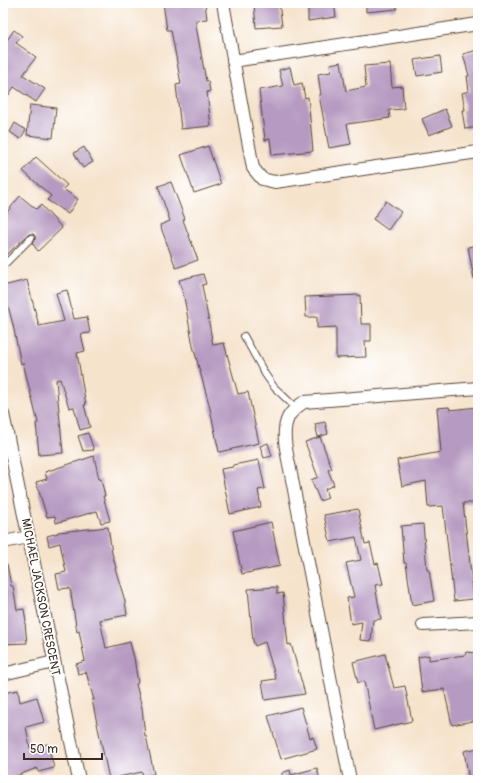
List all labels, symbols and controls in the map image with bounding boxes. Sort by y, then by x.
street label: MICHAEL JACKSON CRESCENT [18,517,63,677]
scale bar [24,735,102,761]
text: 50 m [30,742,58,757]

